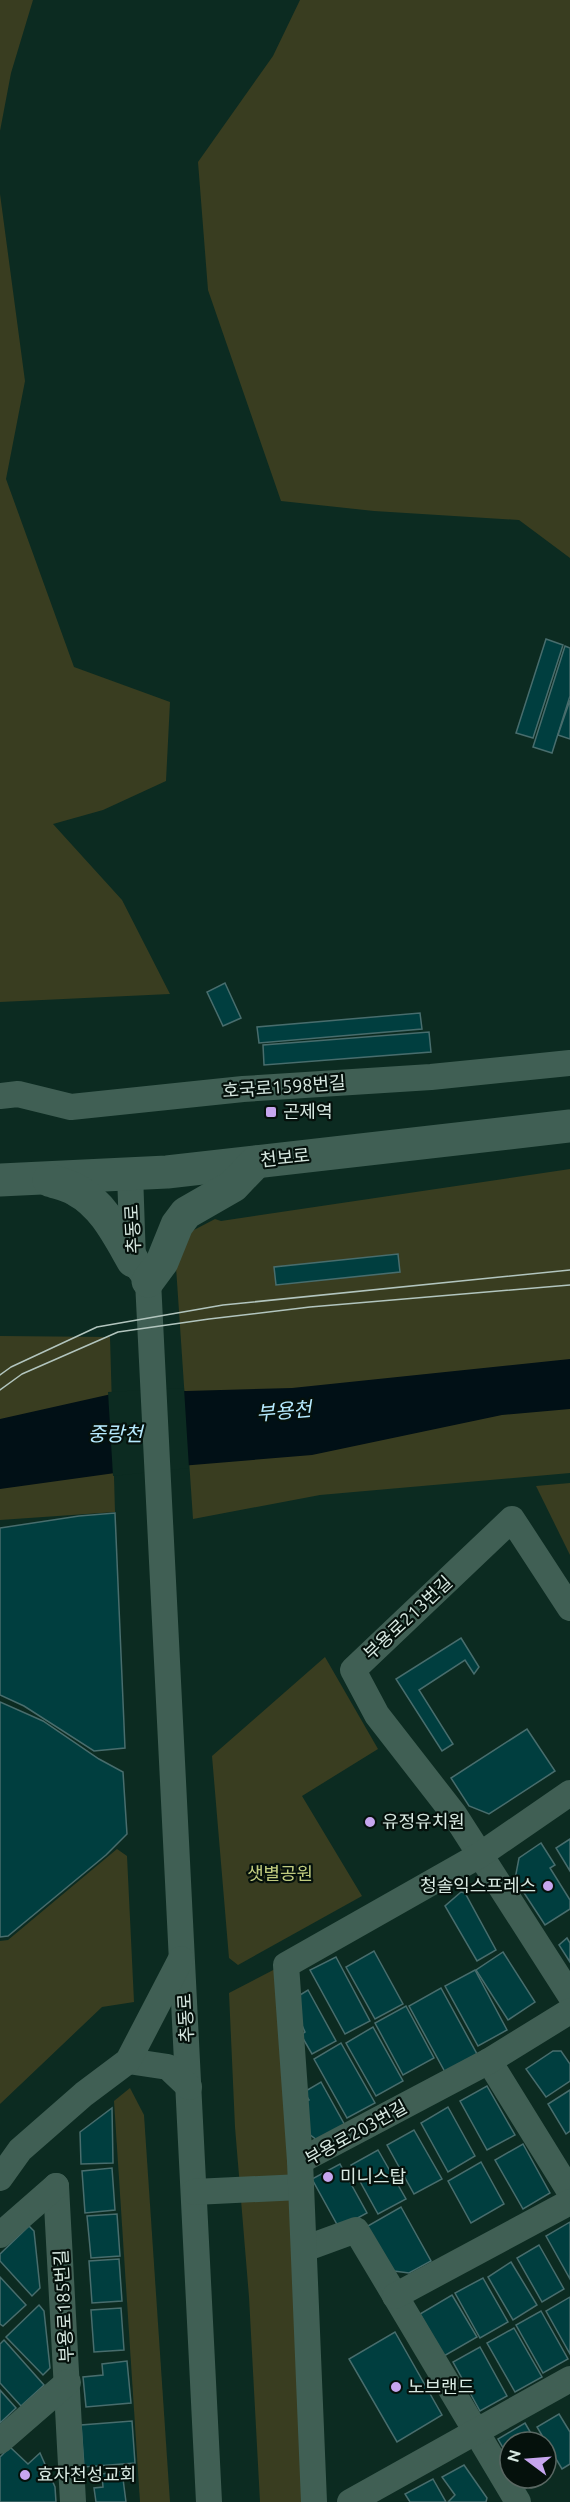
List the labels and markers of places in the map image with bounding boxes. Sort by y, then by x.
place label: 곤제역 [283,1101,333,1121]
marker: 곤제역 [264,1105,278,1119]
place label: 유정유치원 [382,1811,465,1831]
marker: 유정유치원 [363,1815,377,1829]
place label: 청솔익스프레스 [420,1875,536,1895]
marker: 청솔익스프레스 [541,1879,555,1893]
place label: 미니스탑 [340,2166,406,2186]
marker: 미니스탑 [321,2170,335,2184]
place label: 노브랜드 [408,2376,474,2396]
marker: 노브랜드 [389,2380,403,2394]
place label: 효자천성교회 [37,2464,136,2484]
marker: 효자천성교회 [18,2468,32,2482]

